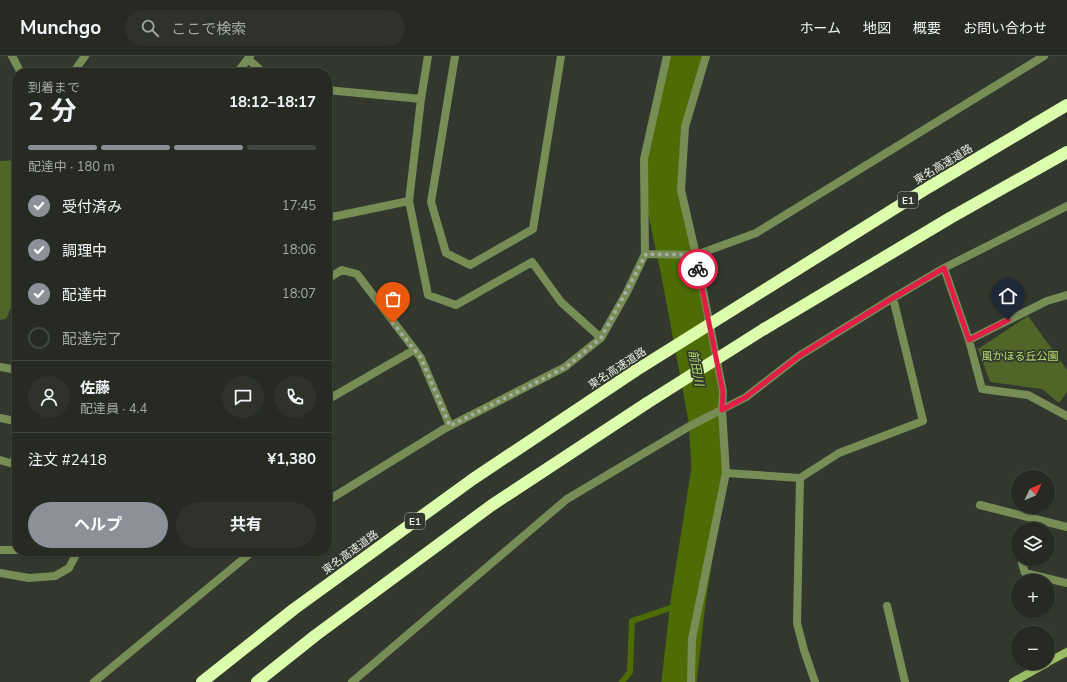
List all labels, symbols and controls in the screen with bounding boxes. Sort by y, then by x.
search box [125,10,405,46]
text: Munchgo [20,15,101,41]
icon: search [139,17,161,39]
text: ここで検索 [171,19,246,39]
text: ホーム [799,19,841,38]
text: 地図 [863,19,891,38]
text: 概要 [913,19,941,38]
text: お問い合わせ [963,19,1047,38]
text: 到着まで [28,79,80,97]
text: 18:12–18:17 [229,92,316,112]
text: 2 分 [28,94,77,129]
street label: 東名高速道路 [911,141,975,188]
text: 配達中 · 180 m [28,158,115,176]
road number: E1 [898,192,918,208]
icon: check [28,195,50,217]
text: 受付済み [62,197,122,217]
text: 17:45 [282,197,316,215]
icon: check [28,239,50,261]
text: 調理中 [62,241,107,261]
text: 18:06 [282,241,316,259]
courier [678,249,718,289]
icon: bike [687,258,709,280]
pin [991,279,1025,320]
pin [376,282,410,323]
icon: check [28,283,50,305]
text: 配達中 [62,285,107,305]
text: 18:07 [282,285,316,303]
icon: home [997,285,1019,307]
icon: bag [382,288,404,310]
text: 配達完了 [62,329,122,349]
street label: 東名高速道路 [586,344,649,393]
water label: 前田川 [685,349,708,389]
park label: 風かほる丘公園 [982,349,1059,364]
button: person [28,376,70,418]
button: chat [222,376,264,418]
button: phone [274,376,316,418]
text: 佐藤 [80,378,110,398]
text: 配達員 · 4.4 [80,400,147,418]
text: ¥1,380 [267,449,316,469]
text: 注文 #2418 [28,450,107,470]
north arrow [1011,470,1055,514]
map controls [1011,470,1055,670]
button: ヘルプ [28,502,168,548]
button: 共有 [176,502,316,548]
road number: E1 [405,513,425,529]
button: layers [1011,522,1055,566]
street label: 東名高速道路 [319,527,381,578]
button: + [1011,574,1055,618]
button: − [1011,626,1055,670]

